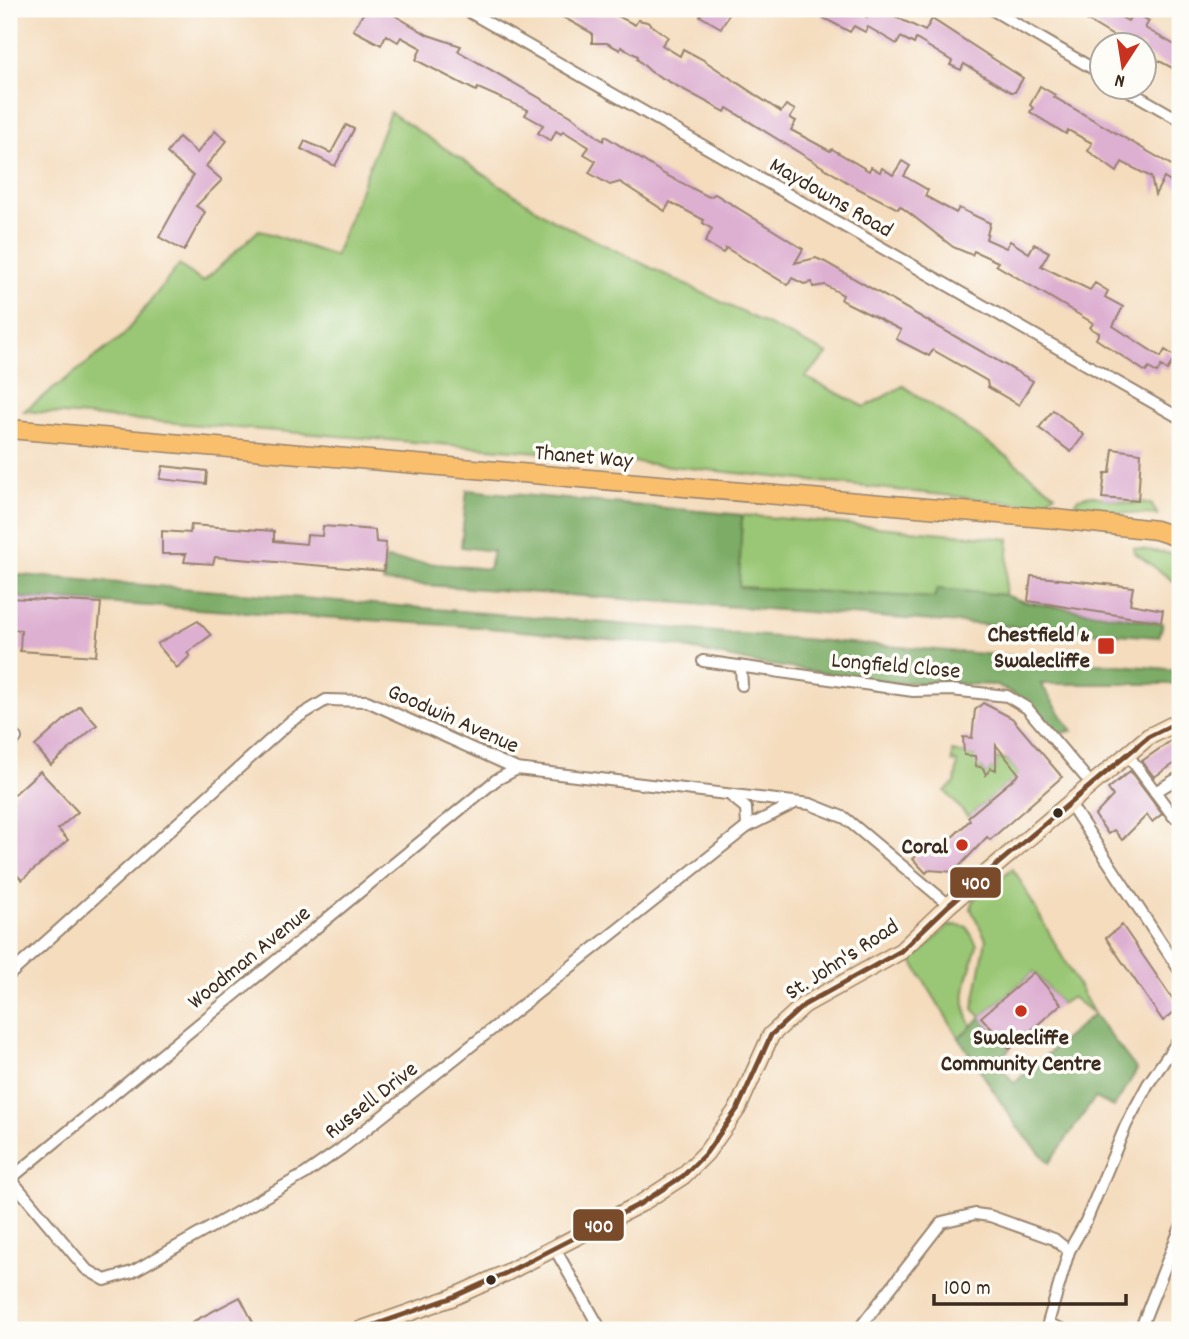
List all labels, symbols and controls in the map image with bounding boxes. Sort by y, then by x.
north arrow [1088,32,1158,102]
text: N [1113,65,1128,93]
street label: Maydowns Road [762,150,898,248]
street label: Thanet Way [533,438,635,479]
place label: Chestfield & Swalecliffe [987,620,1090,679]
marker: Chestfield & Swalecliffe [1096,636,1116,656]
street label: Longfield Close [830,645,962,690]
street label: Goodwin Avenue [382,677,524,764]
unlabelled marker [1051,806,1065,820]
place label: Coral [902,832,949,865]
marker: Coral [954,837,970,853]
line badge: 400 [949,866,1002,899]
text: 400 [962,872,990,899]
street label: Woodman Avenue [182,899,319,1019]
street label: St. John's Road [779,912,906,1010]
marker: Swalecliffe Community Centre [1013,1003,1029,1019]
place label: Swalecliffe Community Centre [941,1023,1101,1082]
street label: Russell Drive [318,1055,426,1149]
line badge: 400 [572,1208,625,1242]
text: 400 [585,1215,613,1242]
scale bar [934,1262,1126,1306]
unlabelled marker [484,1273,498,1287]
text: 100 m [944,1275,991,1305]

